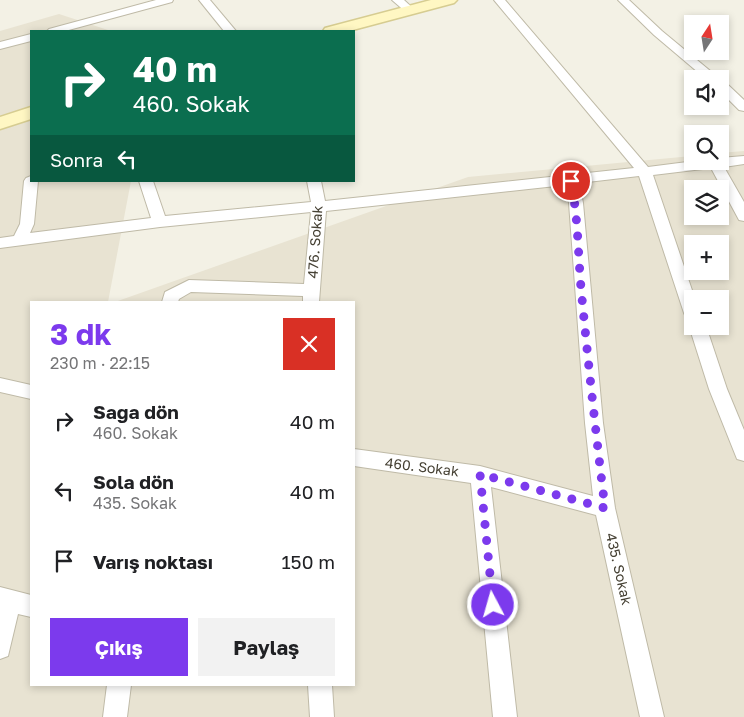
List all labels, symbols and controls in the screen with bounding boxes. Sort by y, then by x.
north arrow [684,15,729,60]
map controls [684,15,729,335]
text: 40 m [133,48,217,90]
icon: right [50,50,115,115]
button: sound [684,70,729,115]
text: 460. Sokak [133,90,250,117]
button: search [684,125,729,170]
icon: left [113,145,141,173]
text: Sonra [50,148,103,171]
pin [550,160,592,202]
icon: arrive [557,167,585,195]
button: layers [684,180,729,225]
street label: 476. Sokak [303,205,326,279]
button: + [684,235,729,280]
button: − [684,290,729,335]
text: 3 dk [50,316,112,352]
button: close [283,318,335,370]
text: 230 m · 22:15 [50,353,150,373]
text: Sağa dön [93,400,179,423]
icon: right [50,407,78,435]
text: 40 m [290,410,335,433]
text: 460. Sokak [93,423,178,443]
street label: 460. Sokak [384,454,460,479]
text: Sola dön [93,470,174,493]
icon: left [50,477,78,505]
text: 40 m [290,480,335,503]
text: 435. Sokak [93,493,177,513]
street label: 435. Sokak [603,531,636,607]
icon: arrive [50,547,78,575]
text: Varış noktası [93,550,213,573]
text: 150 m [281,550,335,573]
position arrow [466,578,518,630]
button: Çıkış [50,618,188,676]
button: Paylaş [198,618,335,676]

